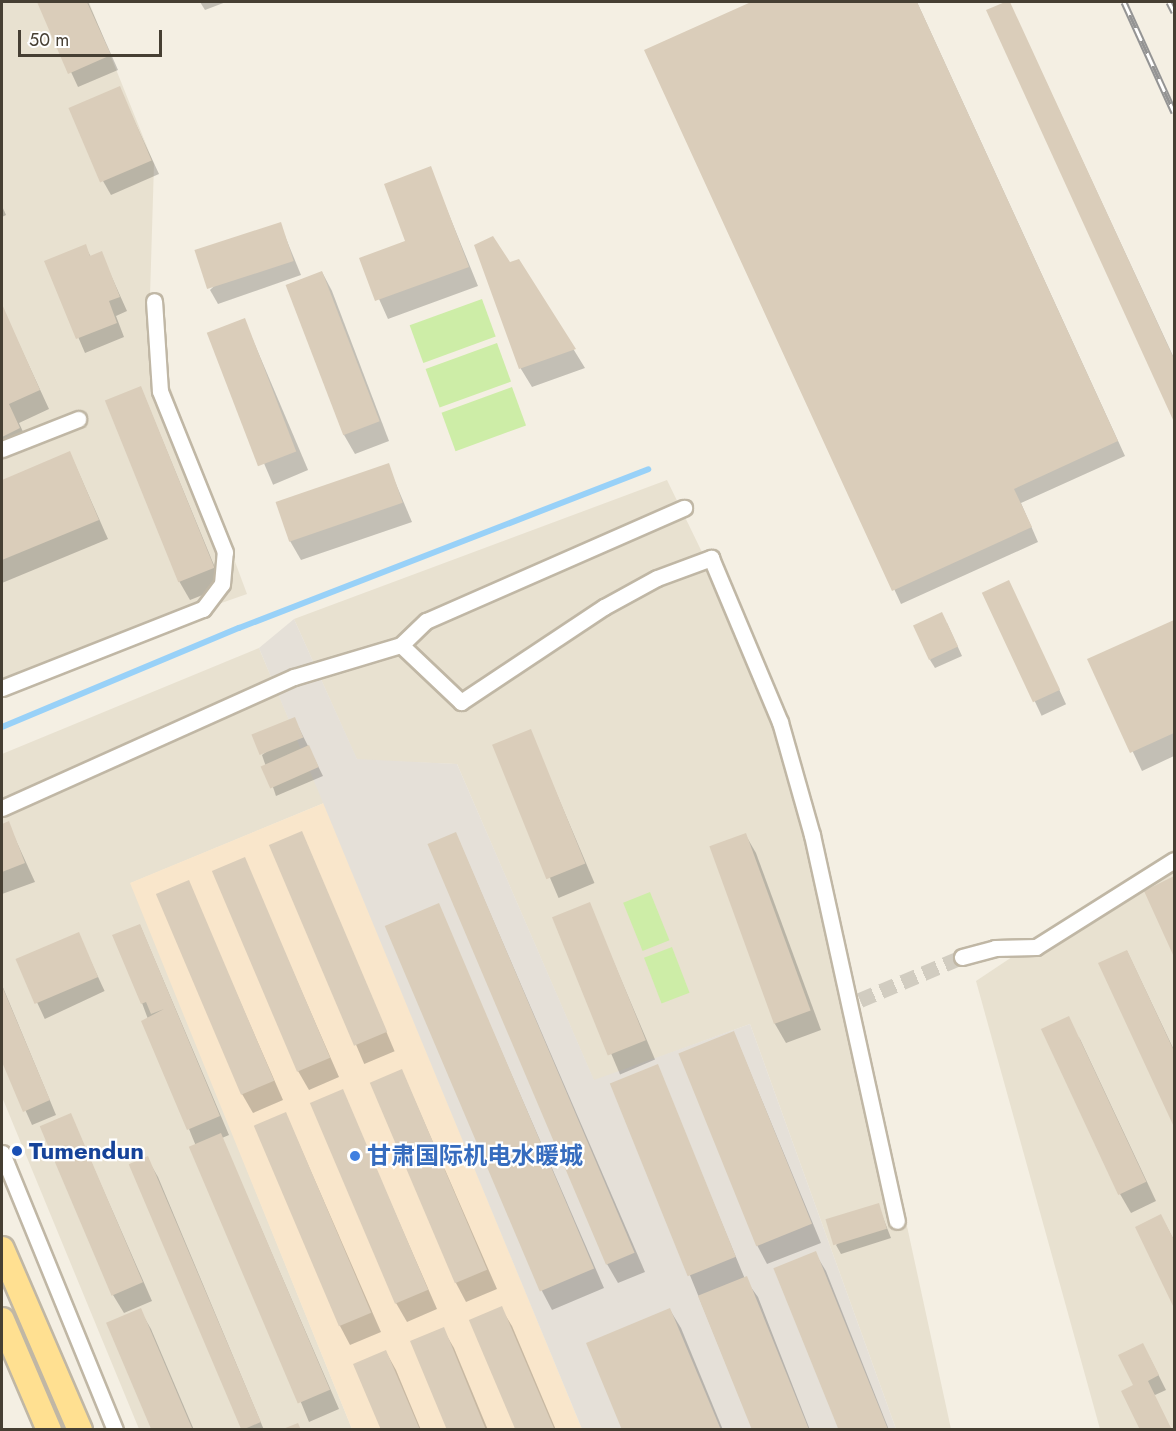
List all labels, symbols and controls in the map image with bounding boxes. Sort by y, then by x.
scale bar [21,18,165,56]
text: 50 m [29,27,69,53]
place label: Tumendun [29,1137,144,1165]
place label: 甘肃国际机电水暖城 [367,1142,583,1170]
marker: Tumendun [10,1144,24,1158]
marker: 甘肃国际机电水暖城 [348,1149,362,1163]

